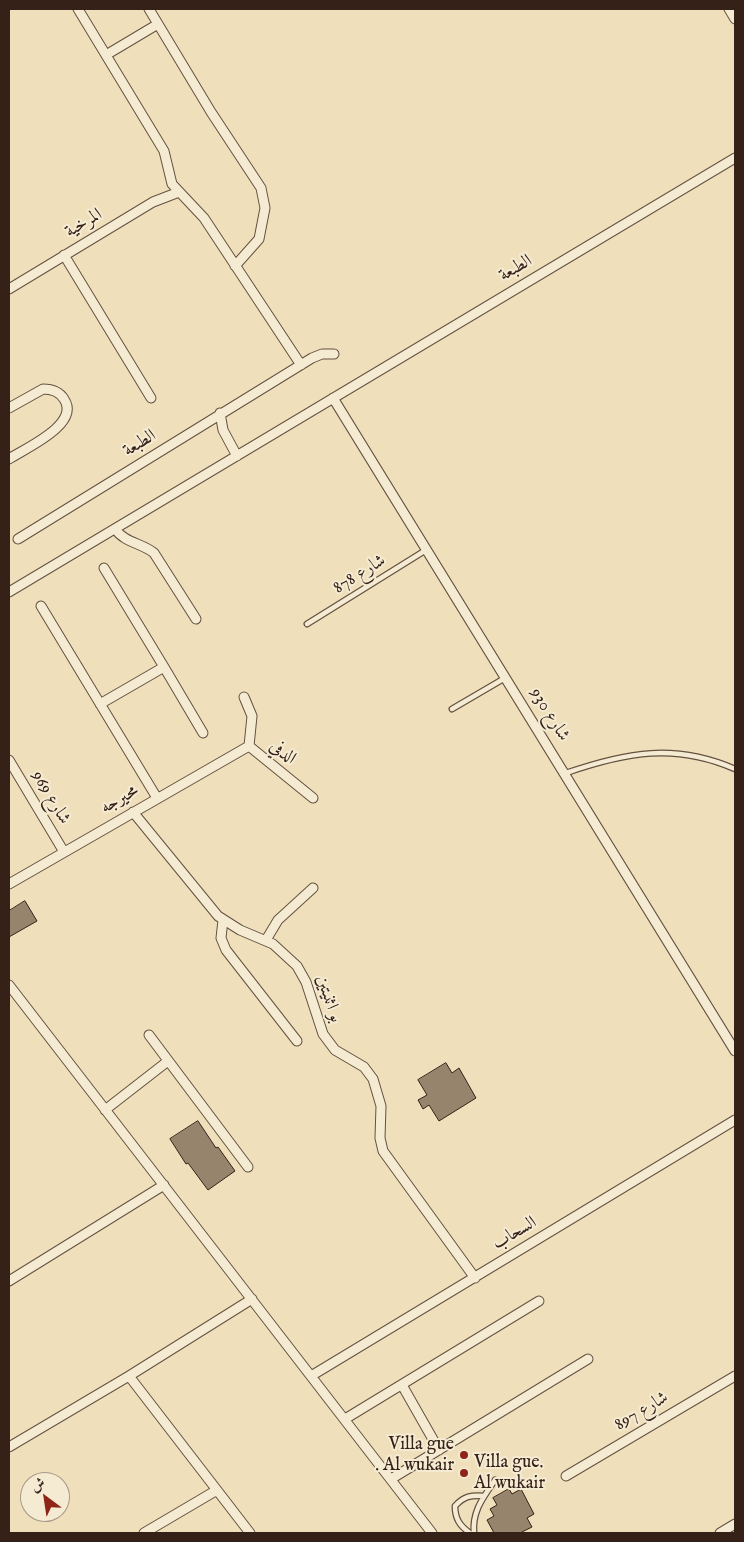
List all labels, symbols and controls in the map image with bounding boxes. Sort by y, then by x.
street label: المرخية [62,205,106,243]
street label: الطبعة [496,251,536,287]
street label: الطبعة [120,426,160,462]
street label: شارع 878 [330,551,390,599]
street label: شارع 930 [524,684,574,746]
street label: الدفي [264,736,300,770]
street label: شارع 969 [26,767,74,829]
street label: محيرجه [97,781,143,819]
street label: بو اثنيتين [310,972,346,1026]
street label: السحاب [489,1212,541,1256]
street label: شارع 897 [611,1388,673,1436]
place label: Villa gue . Al wukair [375,1434,454,1476]
marker: Villa gue . Al wukair [458,1449,470,1461]
place label: Villa gue. Al wukair [474,1452,545,1495]
marker: Villa gue. Al wukair [458,1467,470,1479]
north arrow [20,1472,70,1522]
text: ش [27,1474,48,1496]

